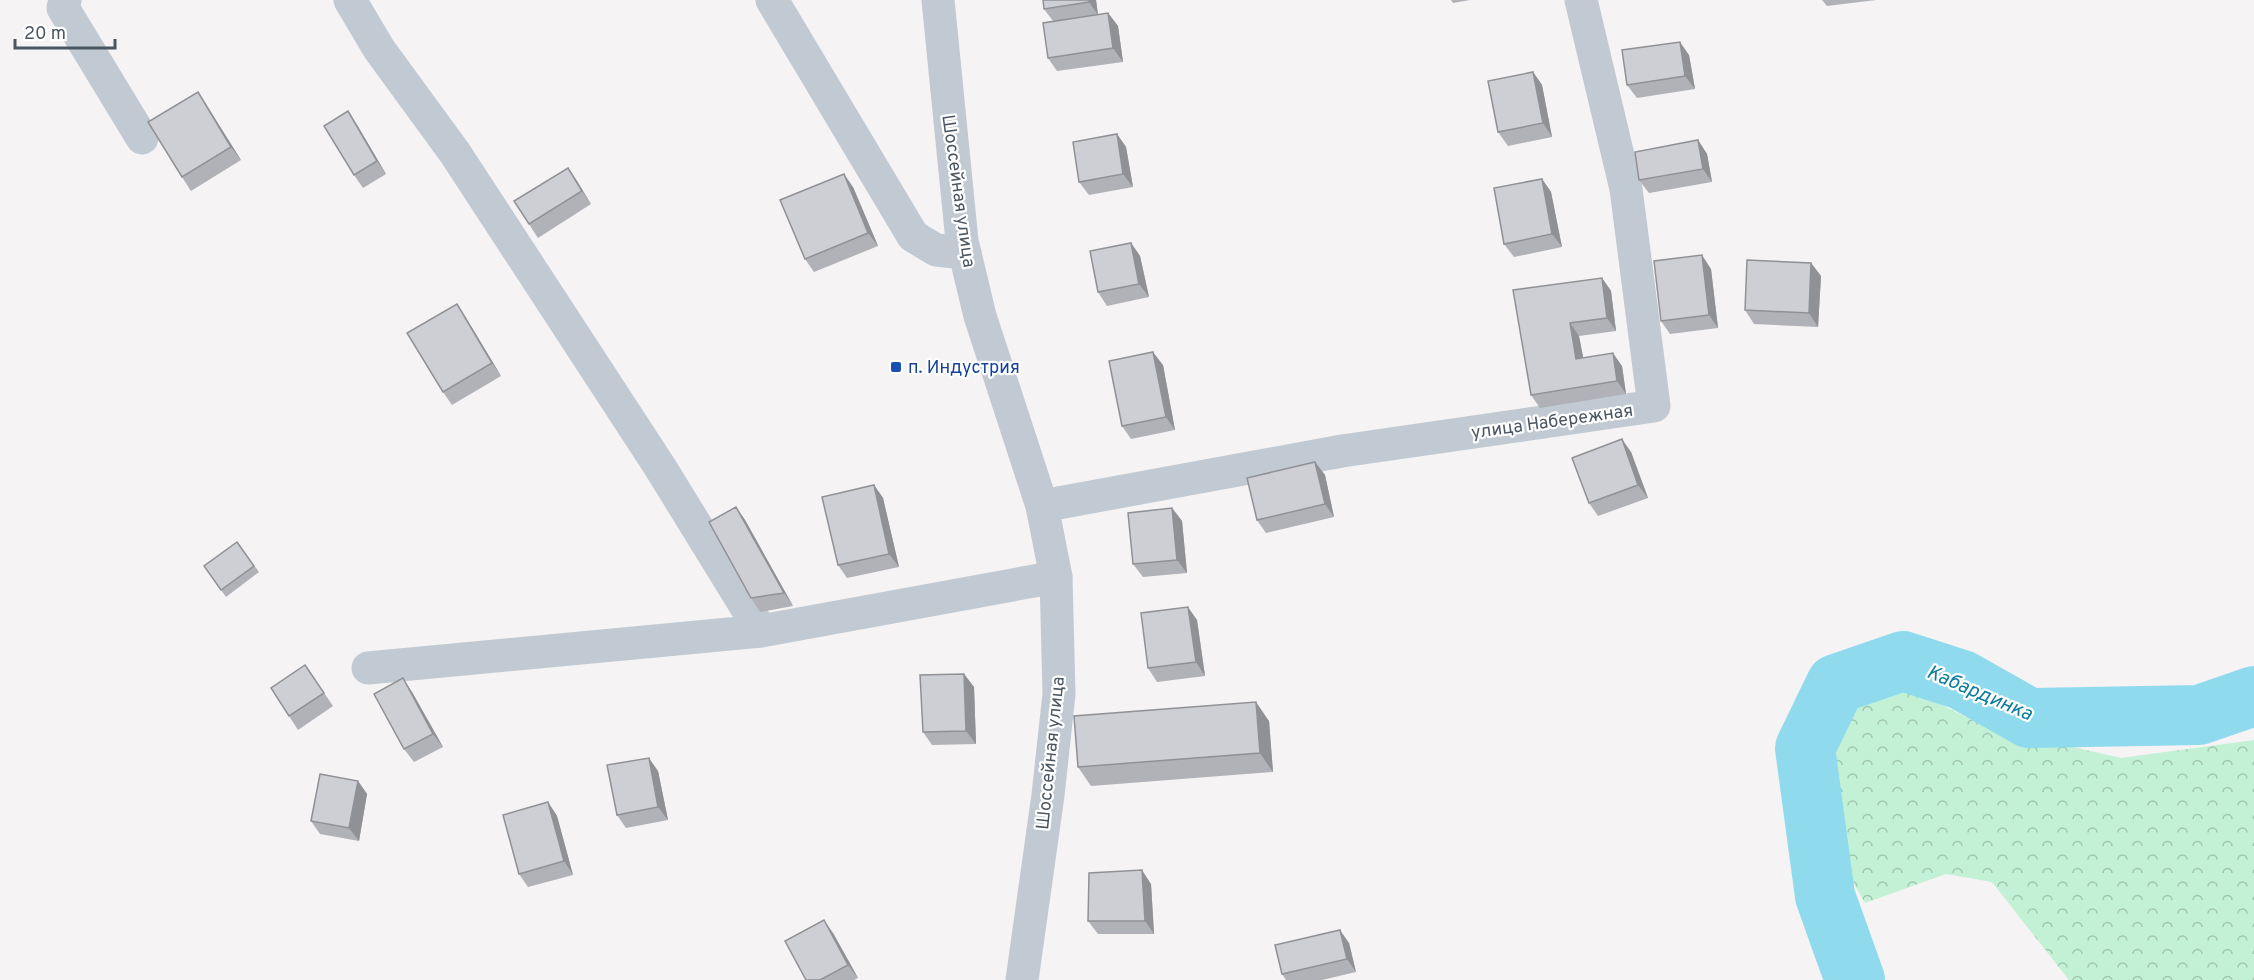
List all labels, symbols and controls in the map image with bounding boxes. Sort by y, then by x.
scale bar [15,12,116,50]
text: 20 m [24,23,66,46]
street label: Шоссейная улица [935,113,980,269]
place label: п. Индустрия [908,357,1020,380]
marker: п. Индустрия [889,360,903,374]
street label: улица Набережная [1470,400,1635,445]
water label: Кабардинка [1922,660,2037,728]
street label: Шоссейная улица [1032,675,1071,831]

